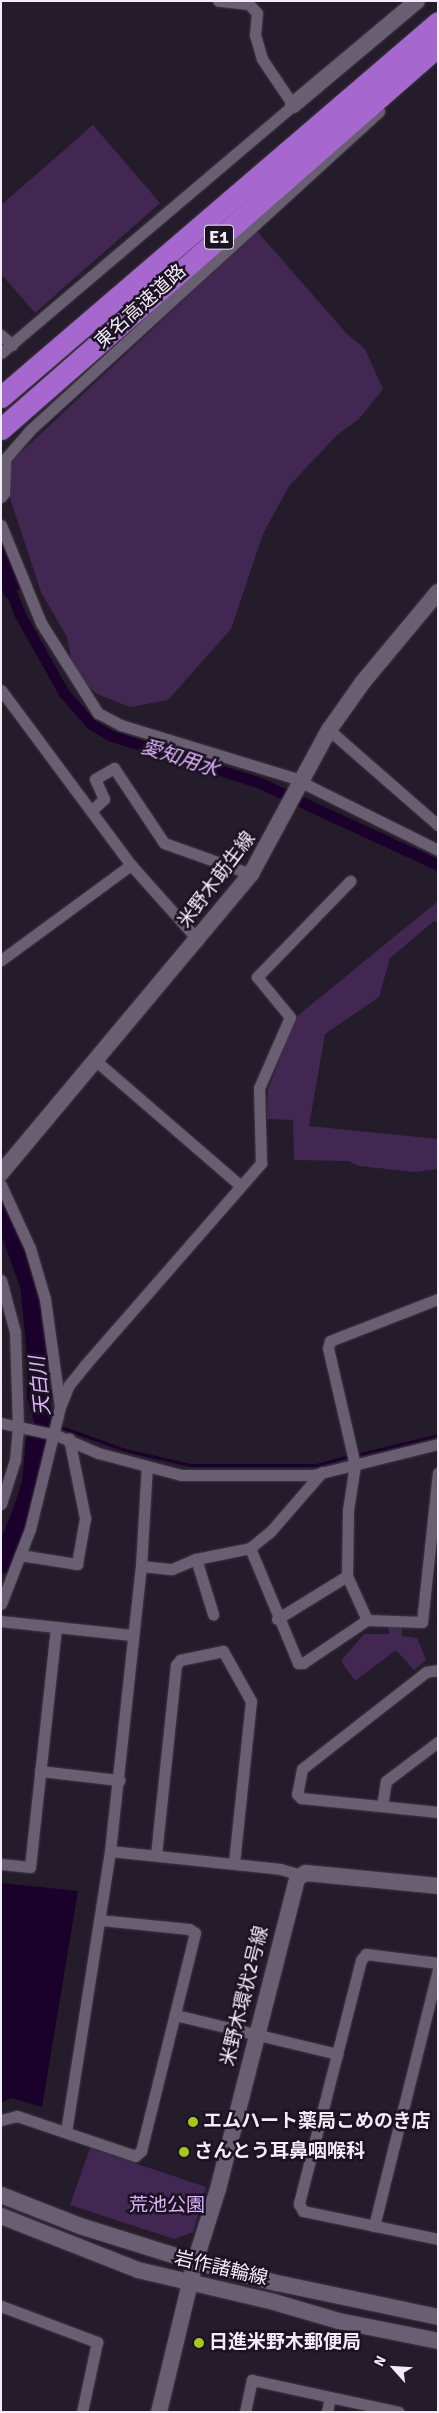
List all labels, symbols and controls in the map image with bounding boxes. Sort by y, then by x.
road number: E1 [203,222,235,252]
street label: 東名高速道路 [91,260,191,354]
water label: 愛知用水 [138,734,222,782]
street label: 米野木莇生線 [174,828,260,932]
water label: 天白川 [25,1355,55,1417]
street label: 米野木環状2号線 [217,1924,273,2068]
place label: エムハート薬局こめのき店 [203,2111,431,2133]
marker: エムハート薬局こめのき店 [187,2116,199,2128]
place label: さんとう耳鼻咽喉科 [194,2141,365,2163]
marker: さんとう耳鼻咽喉科 [178,2146,190,2158]
park label: 荒池公園 [129,2195,205,2217]
street label: 岩作諸輪線 [172,2247,270,2291]
place label: 日進米野木郵便局 [209,2332,361,2354]
marker: 日進米野木郵便局 [193,2337,205,2349]
north arrow [369,2343,419,2393]
text: N [370,2353,390,2369]

